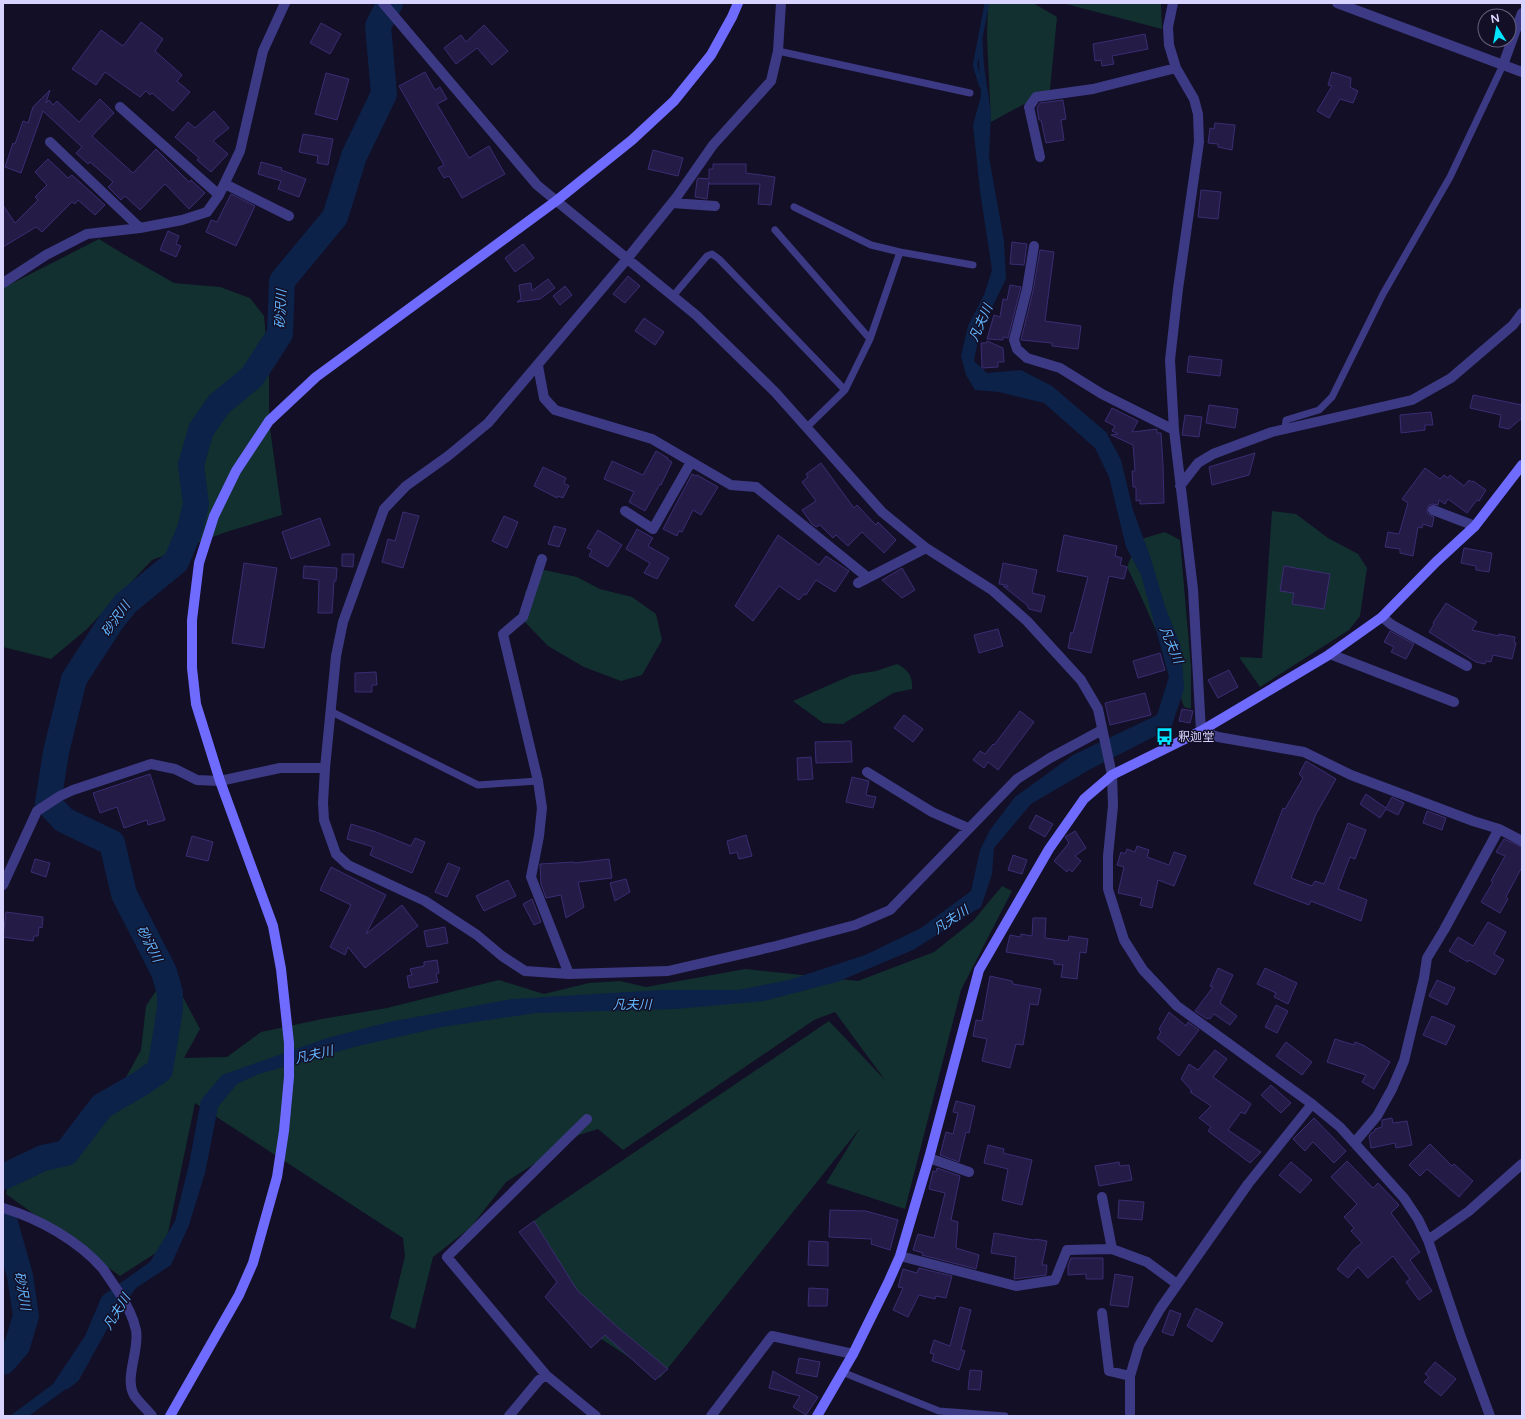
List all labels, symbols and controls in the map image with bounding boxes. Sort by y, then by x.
north arrow [1477,8,1517,48]
text: N [1490,11,1501,26]
water label: 砂沢川 [272,287,290,329]
water label: 凡夫川 [966,300,997,344]
water label: 砂沢川 [98,597,135,639]
water label: 凡夫川 [1156,624,1187,668]
bus stop icon: 釈迦堂 [1155,727,1175,747]
place label: 釈迦堂 [1178,730,1214,744]
water label: 凡夫川 [930,901,973,938]
water label: 砂沢川 [133,923,166,967]
water label: 凡夫川 [612,997,653,1013]
water label: 凡夫川 [293,1042,337,1067]
water label: 砂沢川 [11,1270,34,1314]
water label: 凡夫川 [100,1290,135,1333]

